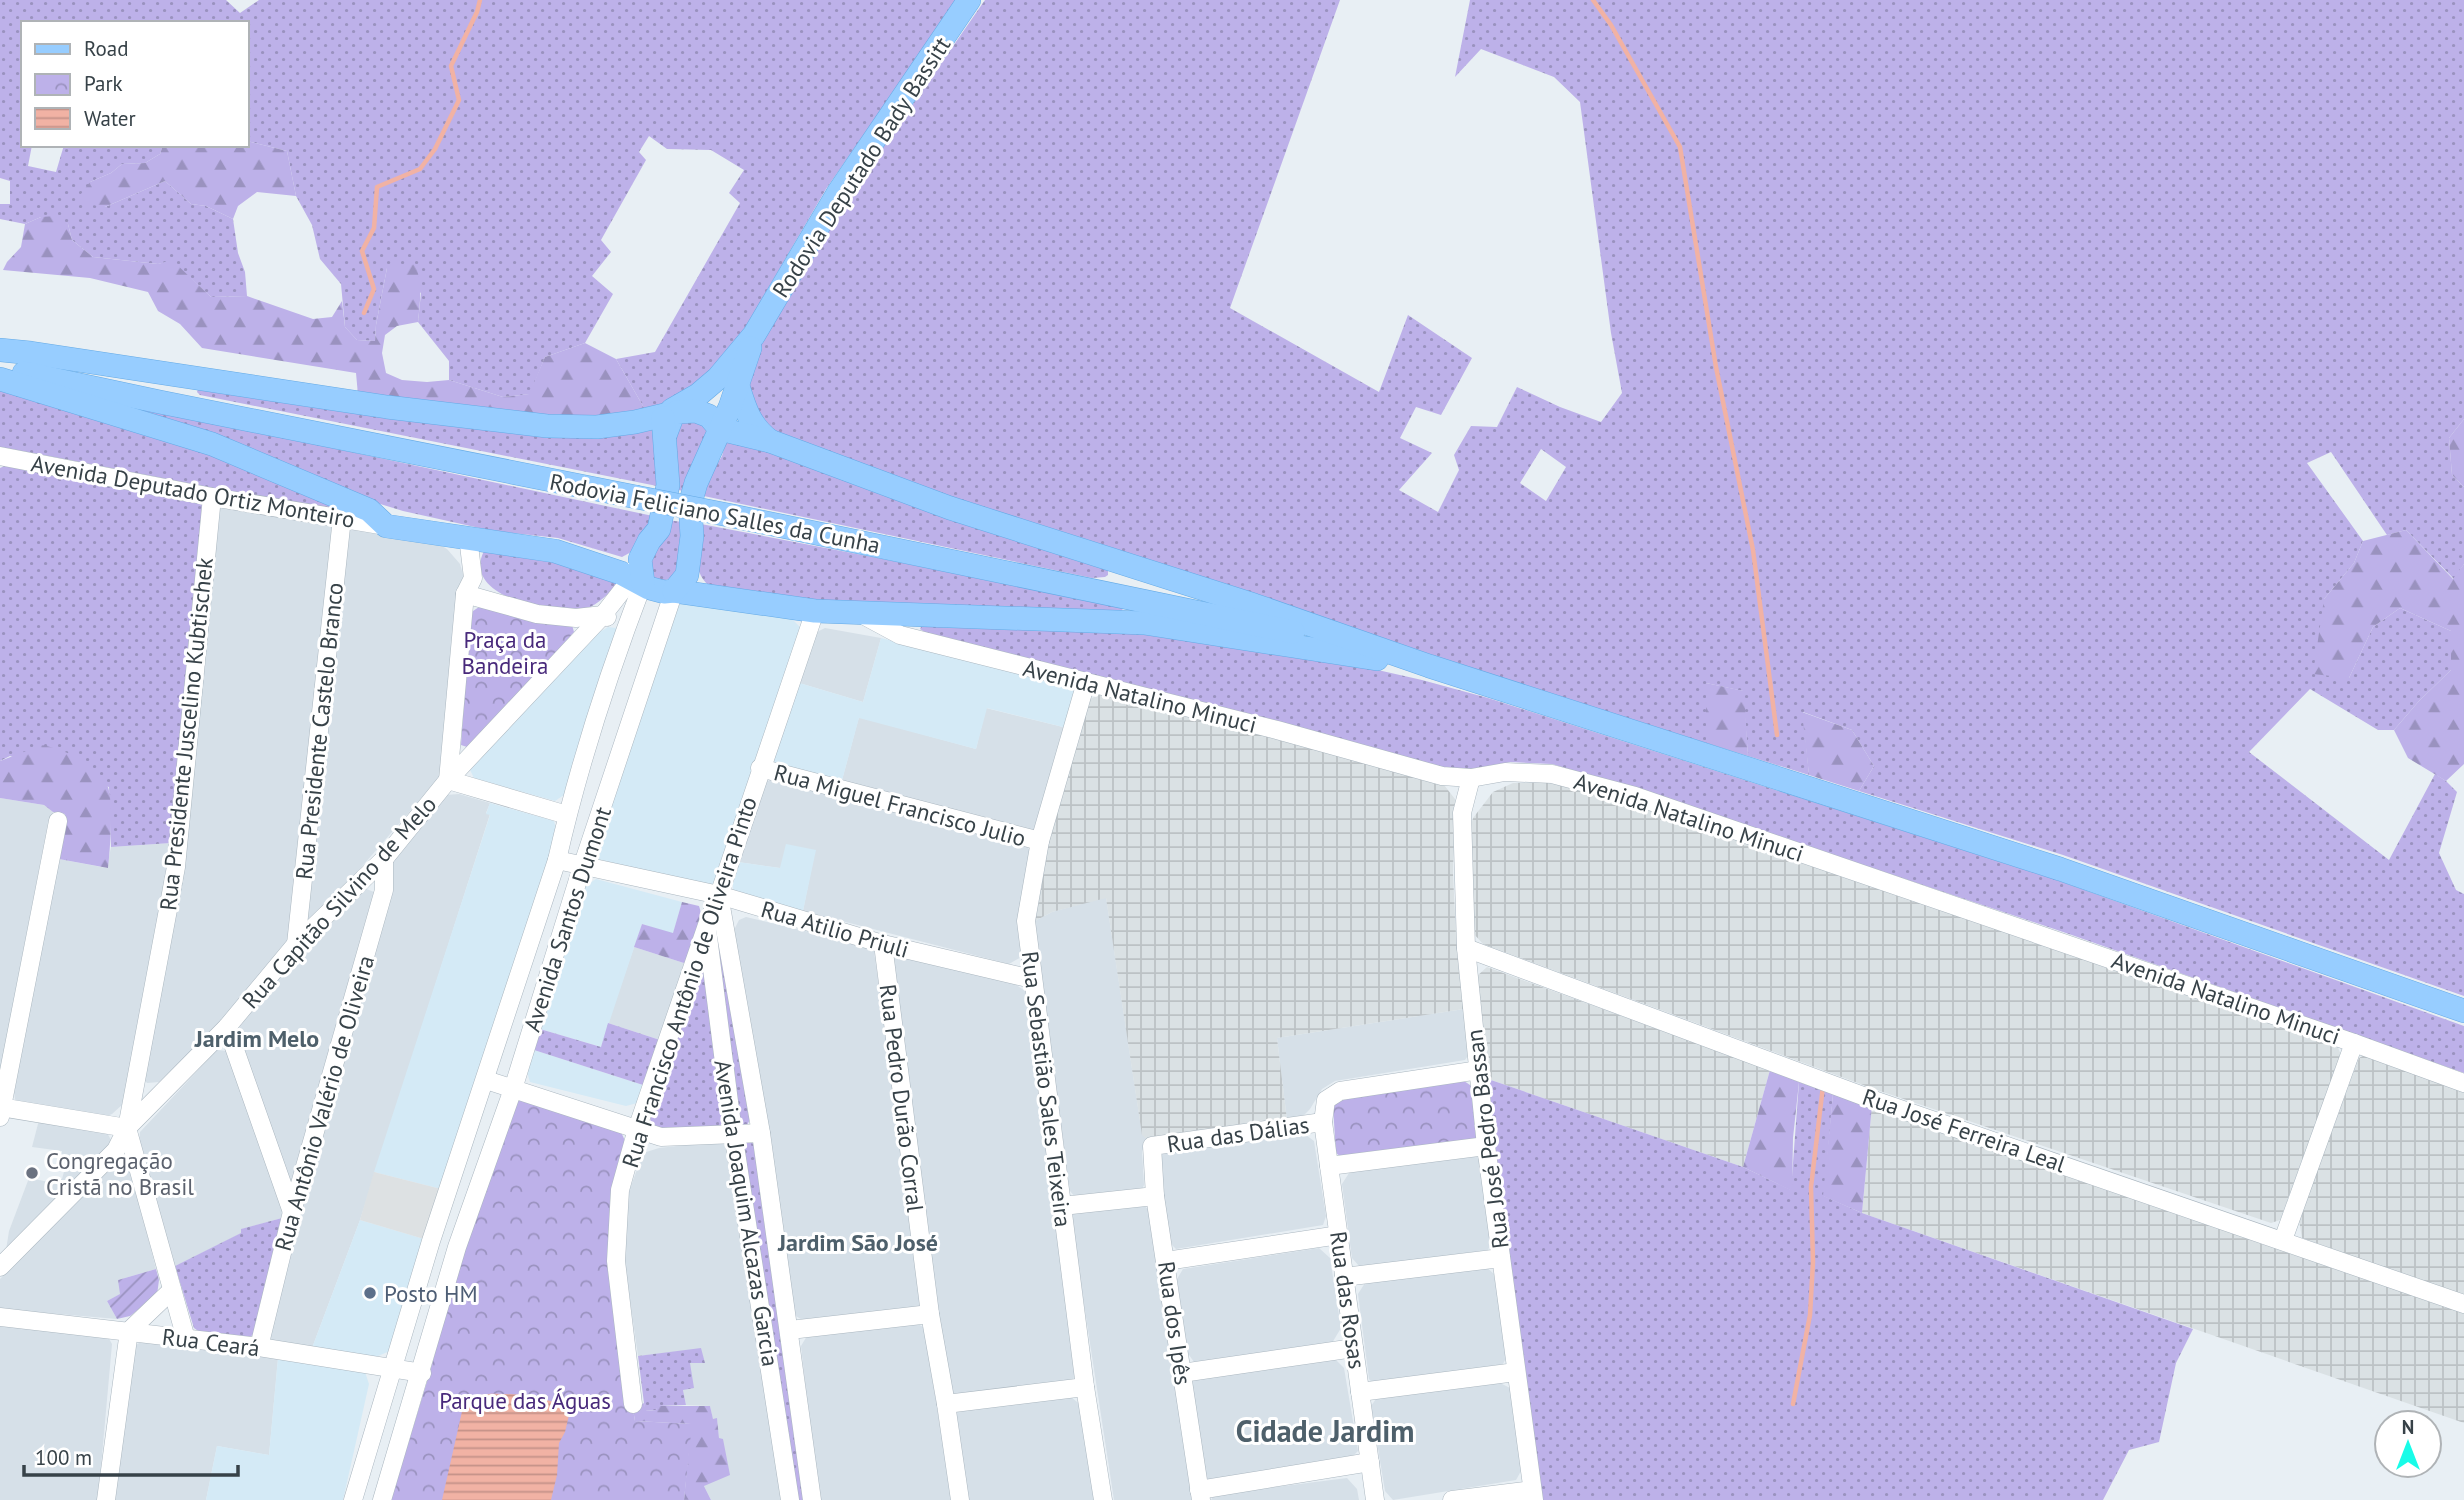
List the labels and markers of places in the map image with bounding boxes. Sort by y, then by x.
place label: Congregação Cristã no Brasil [46,1146,194,1201]
marker: Congregação Cristã no Brasil [24,1165,40,1181]
place label: Posto HM [384,1279,478,1308]
marker: Posto HM [362,1285,378,1301]

